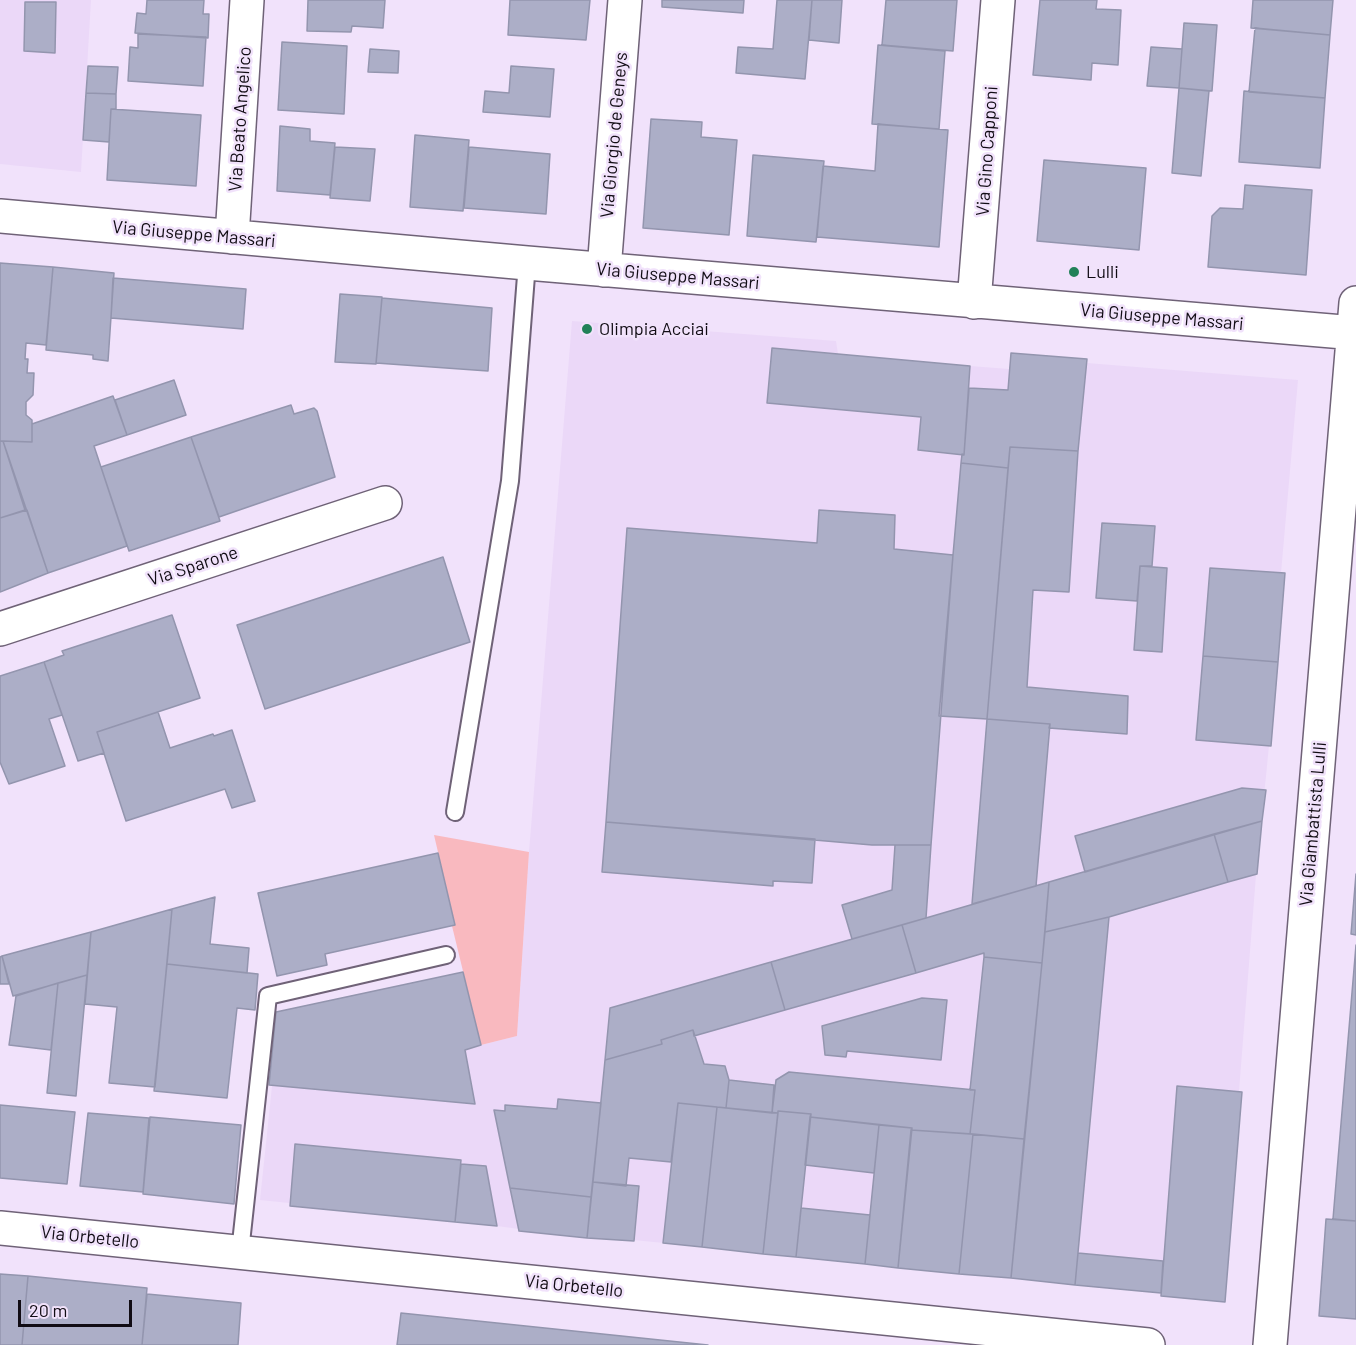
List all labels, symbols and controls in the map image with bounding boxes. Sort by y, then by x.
street label: Via Beato Angelico [224,46,256,192]
street label: Via Giorgio de Geneys [596,51,632,219]
street label: Via Gino Capponi [972,85,1002,217]
street label: Via Giuseppe Massari [111,216,277,252]
street label: Via Giuseppe Massari [595,258,761,294]
place label: Lulli [1086,261,1119,283]
marker: Lulli [1067,265,1081,279]
street label: Via Giuseppe Massari [1079,299,1245,335]
place label: Olimpia Acciai [599,318,709,340]
marker: Olimpia Acciai [580,322,594,336]
street label: Via Sparone [145,541,241,591]
street label: Via Giambattista Lulli [1295,741,1331,907]
street label: Via Orbetello [40,1221,140,1253]
street label: Via Orbetello [524,1270,624,1302]
scale bar [21,1288,135,1326]
text: 20 m [29,1299,67,1321]

